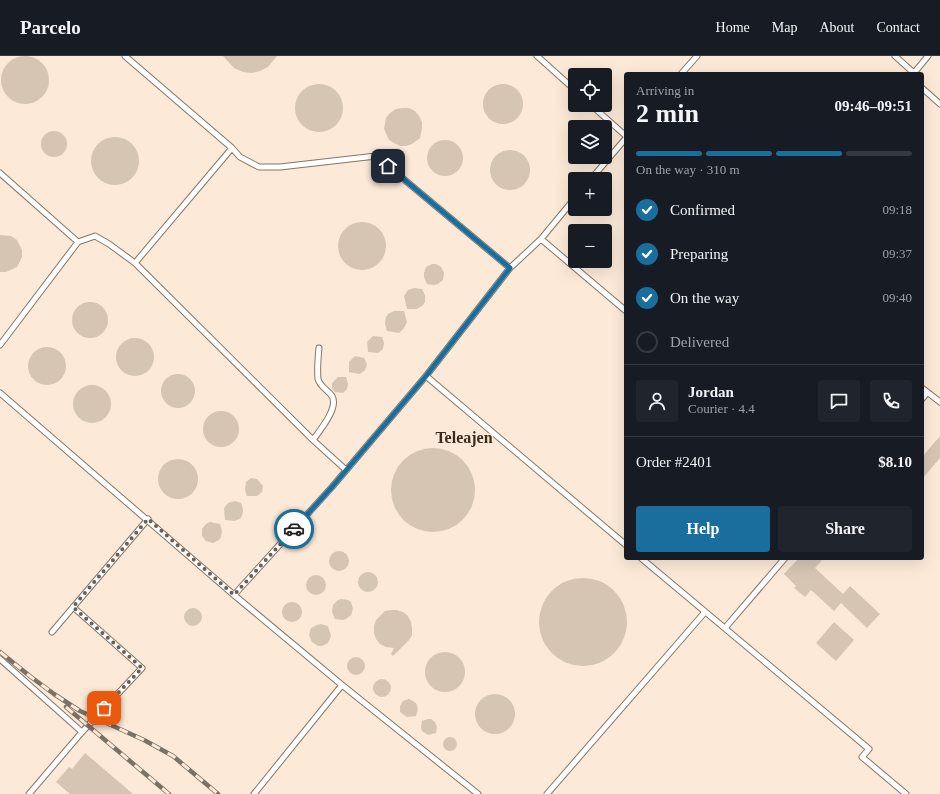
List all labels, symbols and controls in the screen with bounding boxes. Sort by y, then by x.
text: Parcelo [20,17,81,38]
text: Home [716,20,750,35]
text: Map [772,20,797,35]
text: About [819,20,854,35]
text: Contact [876,20,920,35]
map controls [568,68,612,268]
button: locate [568,68,612,112]
text: Arriving in [636,83,694,98]
text: 09:46–09:51 [835,98,912,114]
text: 2 min [636,99,699,128]
button: layers [568,120,612,164]
pin [371,149,405,183]
icon: home [377,155,399,177]
text: On the way · 310 m [636,162,740,177]
button: + [568,172,612,216]
icon: check [636,199,658,221]
text: Confirmed [670,202,735,218]
text: 09:18 [882,202,912,217]
button: − [568,224,612,268]
icon: check [636,243,658,265]
text: Preparing [670,246,728,262]
text: 09:37 [882,246,912,261]
icon: check [636,287,658,309]
text: On the way [670,290,739,306]
text: 09:40 [882,290,912,305]
text: Delivered [670,334,729,350]
button: person [636,380,678,422]
button: chat [818,380,860,422]
button: phone [870,380,912,422]
text: Jordan [688,384,734,400]
text: Courier · 4.4 [688,401,755,416]
district label: Teleajen [435,429,493,447]
text: Order #2401 [636,454,712,470]
text: $8.10 [878,454,912,470]
button: Help [636,506,770,552]
button: Share [778,506,912,552]
courier [274,509,314,549]
icon: car [283,518,305,540]
pin [87,691,121,725]
icon: bag [93,697,115,719]

